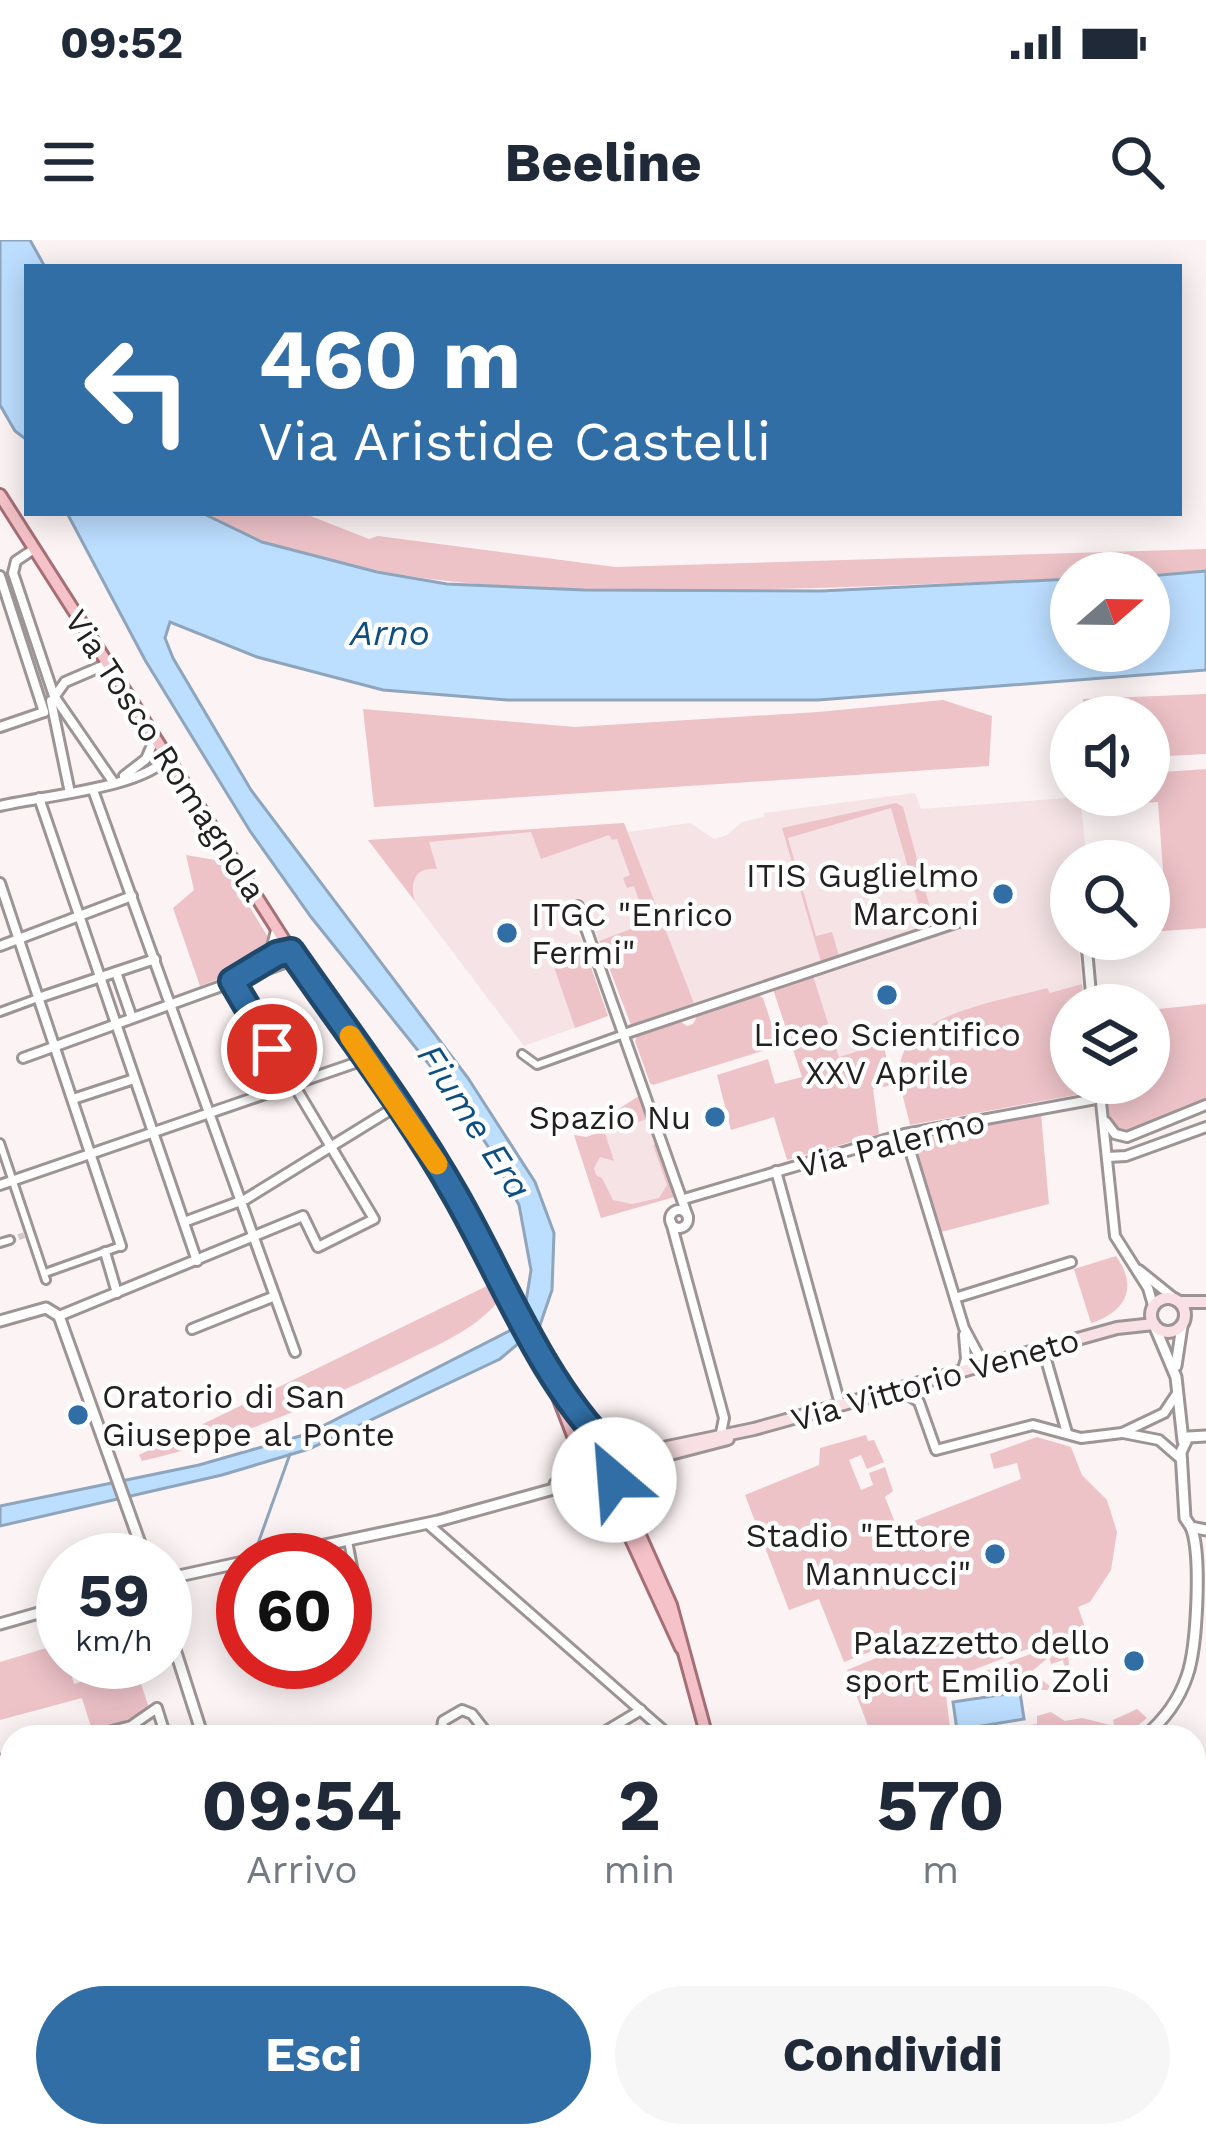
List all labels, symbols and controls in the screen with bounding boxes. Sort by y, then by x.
text: 09:52 [60,16,183,69]
icon: menu [36,129,102,195]
icon: search [1104,129,1170,195]
text: Beeline [504,131,702,194]
text: 460 m [258,310,521,408]
icon: left [60,312,216,468]
text: Via Aristide Castelli [258,410,771,473]
north arrow [1050,552,1170,672]
map controls [1050,552,1170,1104]
street label: Via Tosco Romagnola [57,602,274,908]
water label: Arno [348,612,430,654]
button: sound [1050,696,1170,816]
button: search [1050,840,1170,960]
place label: ITIS Guglielmo Marconi [746,856,979,933]
marker: ITIS Guglielmo Marconi [990,881,1016,907]
place label: ITGC "Enrico Fermi" [531,895,733,972]
marker: ITGC "Enrico Fermi" [494,920,520,946]
marker: Liceo Scientifico XXV Aprile [874,982,900,1008]
button: layers [1050,984,1170,1104]
pin [221,998,323,1100]
place label: Liceo Scientifico XXV Aprile [753,1015,1021,1092]
icon: arrive [239,1016,305,1082]
water label: Fiume Era [409,1036,540,1207]
place label: Spazio Nu [529,1098,691,1137]
street label: Via Palermo [793,1101,989,1186]
marker: Spazio Nu [702,1104,728,1130]
street label: Via Vittorio Veneto [787,1320,1083,1439]
place label: Oratorio di San Giuseppe al Ponte [102,1377,395,1454]
marker: Oratorio di San Giuseppe al Ponte [65,1402,91,1428]
position arrow [551,1417,677,1543]
place label: Stadio "Ettore Mannucci" [746,1516,971,1593]
speed limit sign: 60 [216,1533,372,1689]
marker: Stadio "Ettore Mannucci" [982,1541,1008,1567]
text: 59 [78,1560,150,1631]
text: km/h [75,1623,153,1658]
place label: Palazzetto dello sport Emilio Zoli [845,1623,1110,1700]
marker: Palazzetto dello sport Emilio Zoli [1121,1648,1147,1674]
text: 09:54 [201,1763,402,1847]
text: 2 [618,1763,661,1847]
text: 570 [877,1763,1005,1847]
text: Arrivo [246,1847,358,1892]
text: min [604,1847,675,1892]
text: m [922,1847,959,1892]
button: Esci [36,1986,591,2124]
button: Condividi [615,1986,1170,2124]

